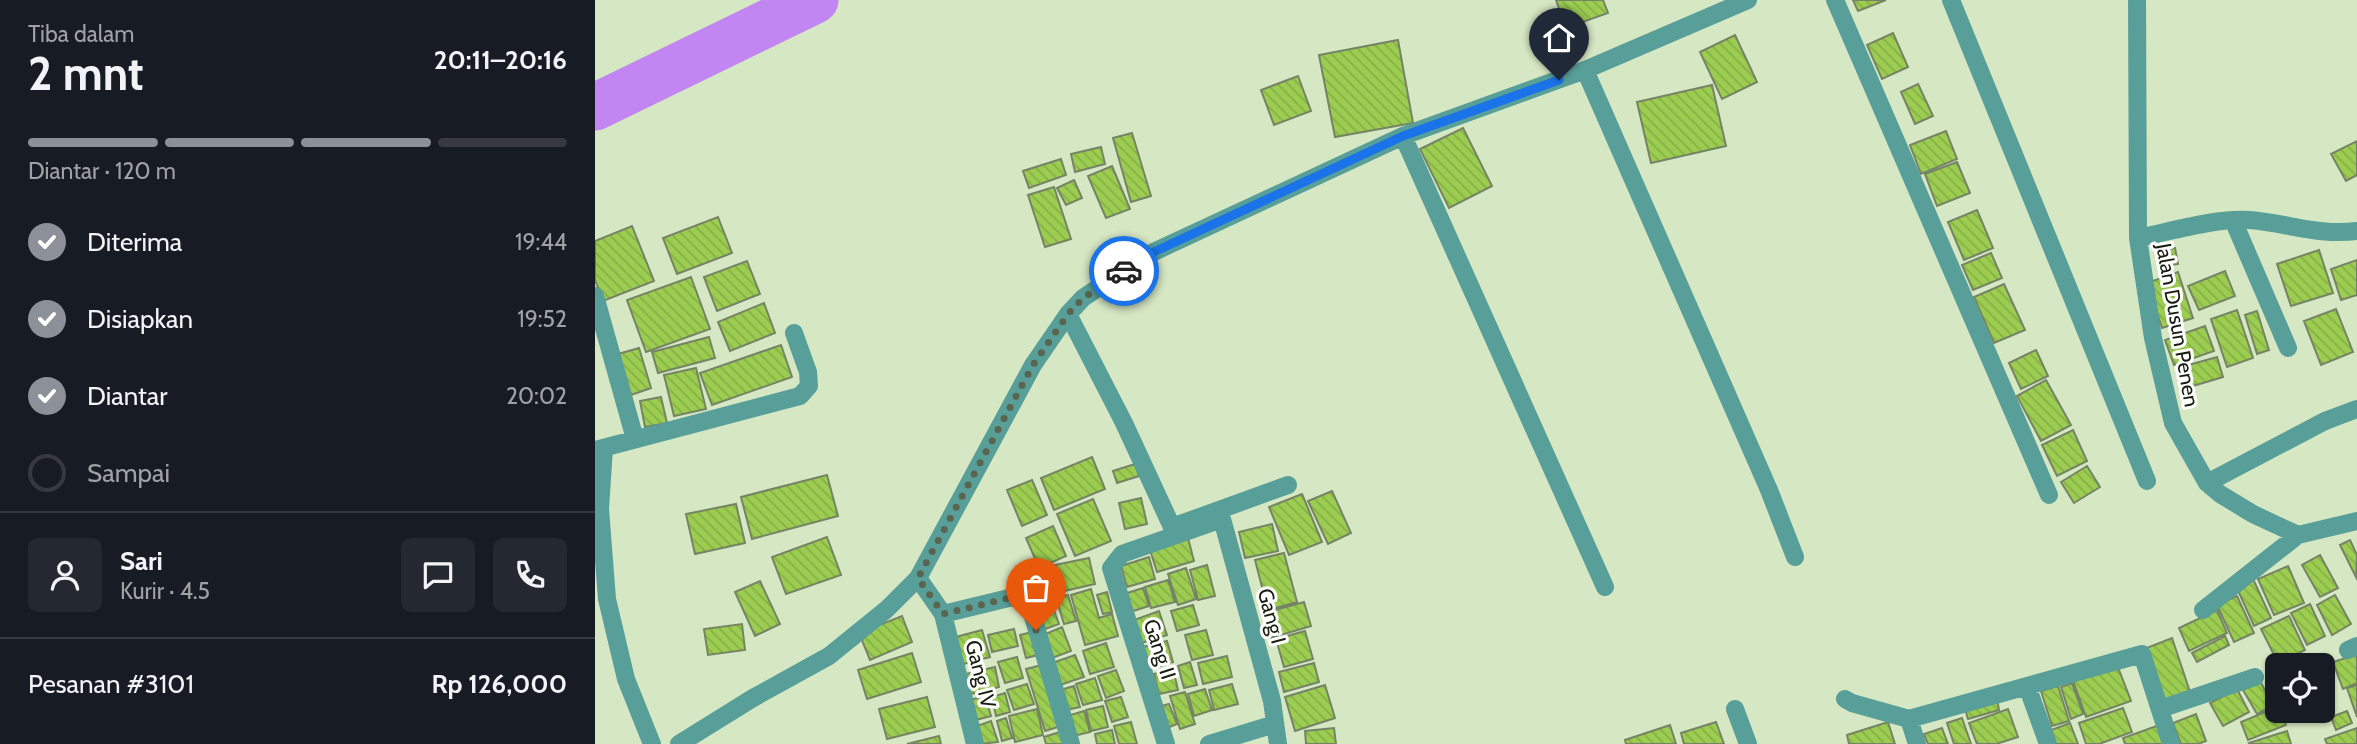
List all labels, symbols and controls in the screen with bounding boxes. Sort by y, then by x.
pin [1529,8,1589,80]
icon: home [1540,19,1578,57]
text: Tiba dalam [28,20,134,48]
text: 20:11–20:16 [434,44,567,76]
text: 2 mnt [28,46,144,102]
text: Diantar · 120 m [28,157,176,185]
icon: check [28,223,66,261]
text: Diterima [87,226,182,258]
text: 19:44 [515,228,567,256]
courier [1089,236,1159,306]
street label: Jalan Dusun Penen [2151,240,2205,409]
icon: car [1105,252,1143,290]
icon: check [28,300,66,338]
text: Disiapkan [87,303,193,335]
text: 19:52 [517,305,567,333]
icon: check [28,377,66,415]
text: Diantar [87,380,168,412]
text: 20:02 [506,382,567,410]
text: Sampai [87,457,170,489]
button: person [28,538,102,612]
button: chat [401,538,475,612]
button: phone [493,538,567,612]
text: Sari [120,545,163,577]
pin [1006,558,1066,630]
icon: bag [1017,569,1055,607]
text: Kurir · 4.5 [120,577,210,605]
street label: Gang I [1253,585,1291,647]
street label: Gang II [1139,616,1181,682]
street label: Gang IV [960,637,1002,711]
map controls [2265,653,2335,723]
button: locate [2265,653,2335,723]
text: Pesanan #3101 [28,668,194,700]
text: Rp 126,000 [431,668,567,700]

